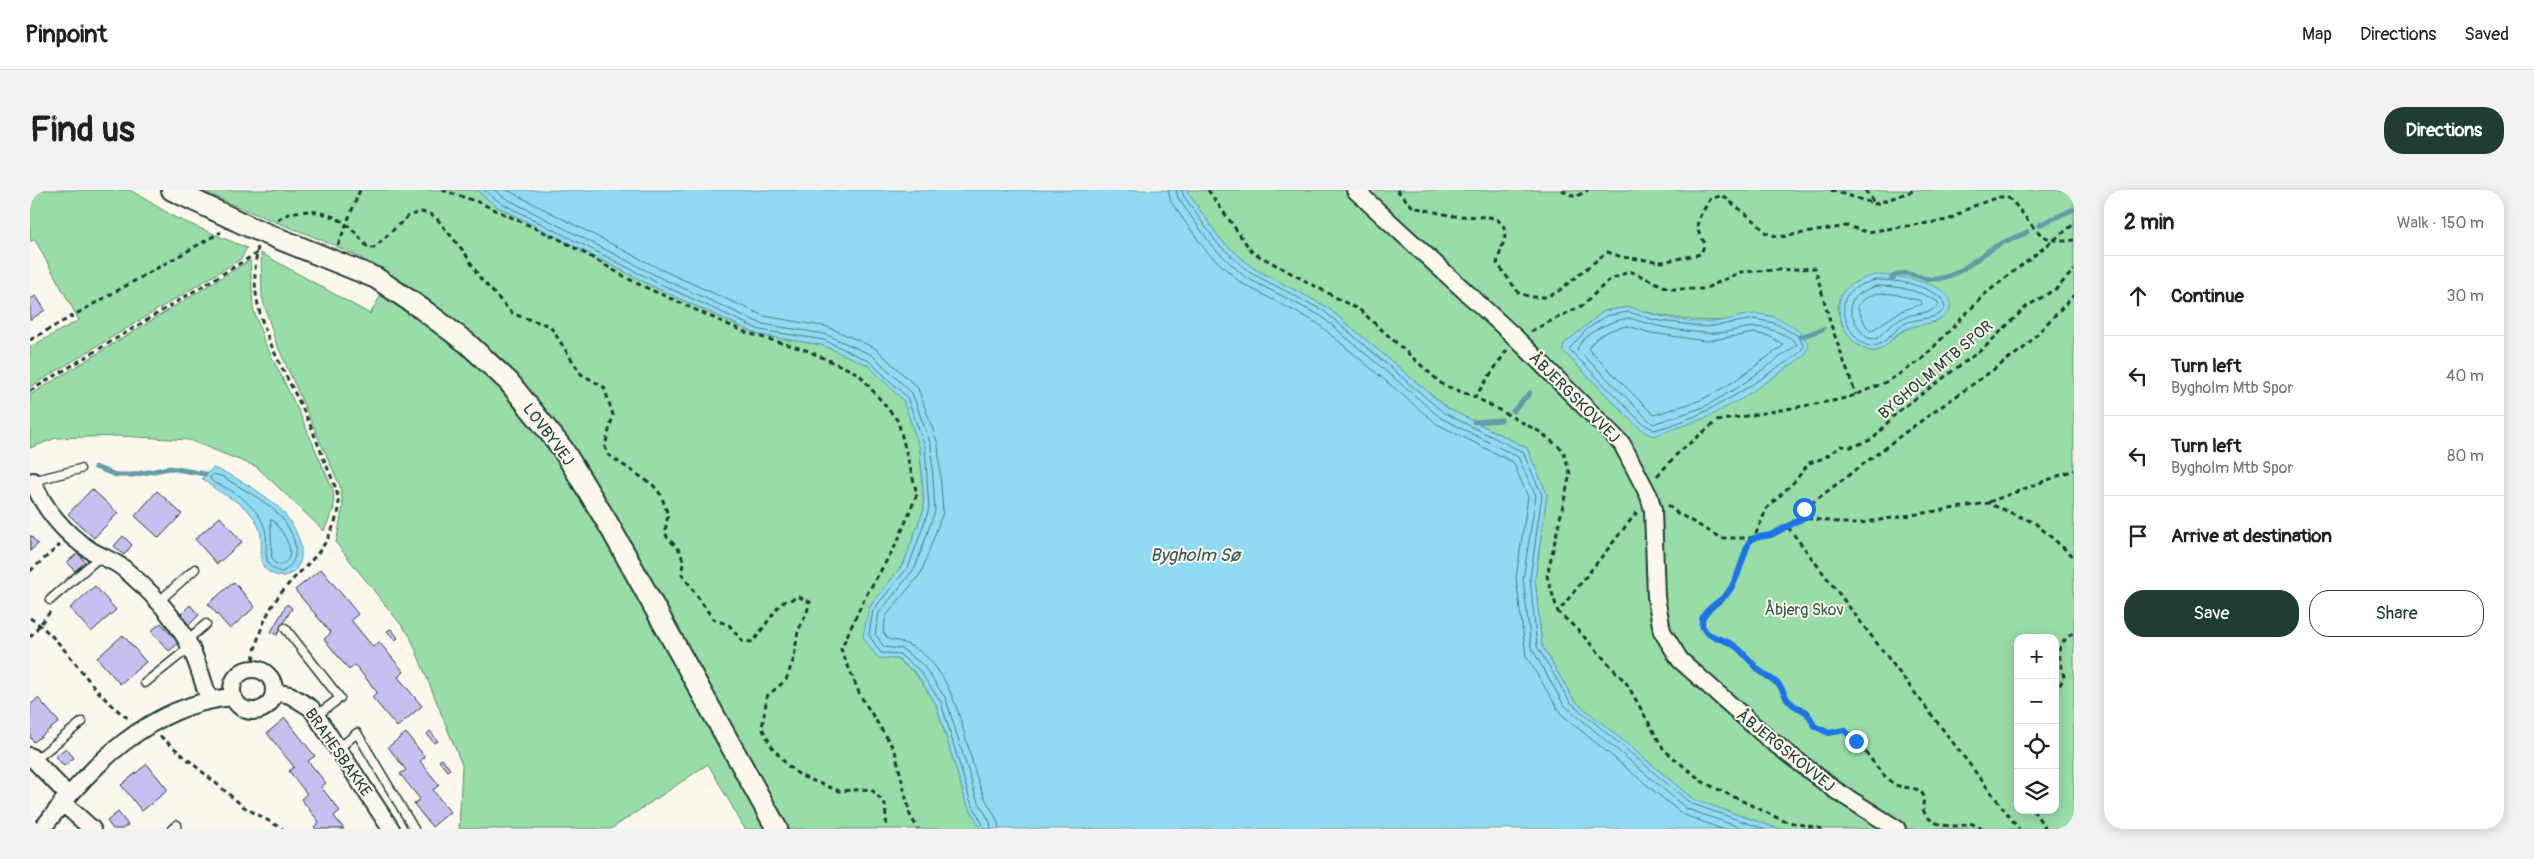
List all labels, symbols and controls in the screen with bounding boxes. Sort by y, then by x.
text: Pinpoint [25,20,107,49]
text: Map [2302,23,2332,46]
text: Directions [2360,23,2436,46]
text: Saved [2464,23,2509,46]
button: Directions [2384,107,2504,154]
text: Find us [30,108,135,152]
text: 2 min [2124,209,2174,236]
text: Walk · 150 m [2397,213,2484,233]
icon: ahead [2124,282,2152,310]
text: Continue [2171,284,2244,308]
text: 30 m [2446,286,2484,306]
street label: BYGHOLM MTB SPOR [1874,316,1997,424]
street label: ÅBJERGSKOVVEJ [1525,348,1625,447]
text: Turn left [2171,354,2241,378]
icon: left [2124,362,2152,390]
text: 40 m [2446,366,2484,386]
text: Bygholm Mtb Spor [2171,378,2293,398]
street label: LOVBYVEJ [518,400,578,470]
text: Turn left [2171,434,2241,458]
icon: left [2124,442,2152,470]
text: 80 m [2447,446,2484,466]
text: Bygholm Mtb Spor [2171,458,2293,478]
route start [1793,498,1816,521]
icon: arrive [2124,522,2152,550]
text: Arrive at destination [2171,524,2332,548]
water label: Bygholm Sø [1150,544,1242,567]
button: Save [2124,590,2299,637]
button: Share [2309,590,2484,637]
park label: Åbjerg Skov [1764,599,1844,620]
map controls [2014,634,2059,814]
button: + [2014,634,2059,679]
button: − [2014,679,2059,724]
street label: BRAHESBAKKE [300,704,376,801]
street label: ÅBJERGSKOVVEJ [1732,704,1839,797]
button: locate [2014,724,2059,769]
route end [1845,730,1868,753]
button: layers [2014,769,2059,814]

